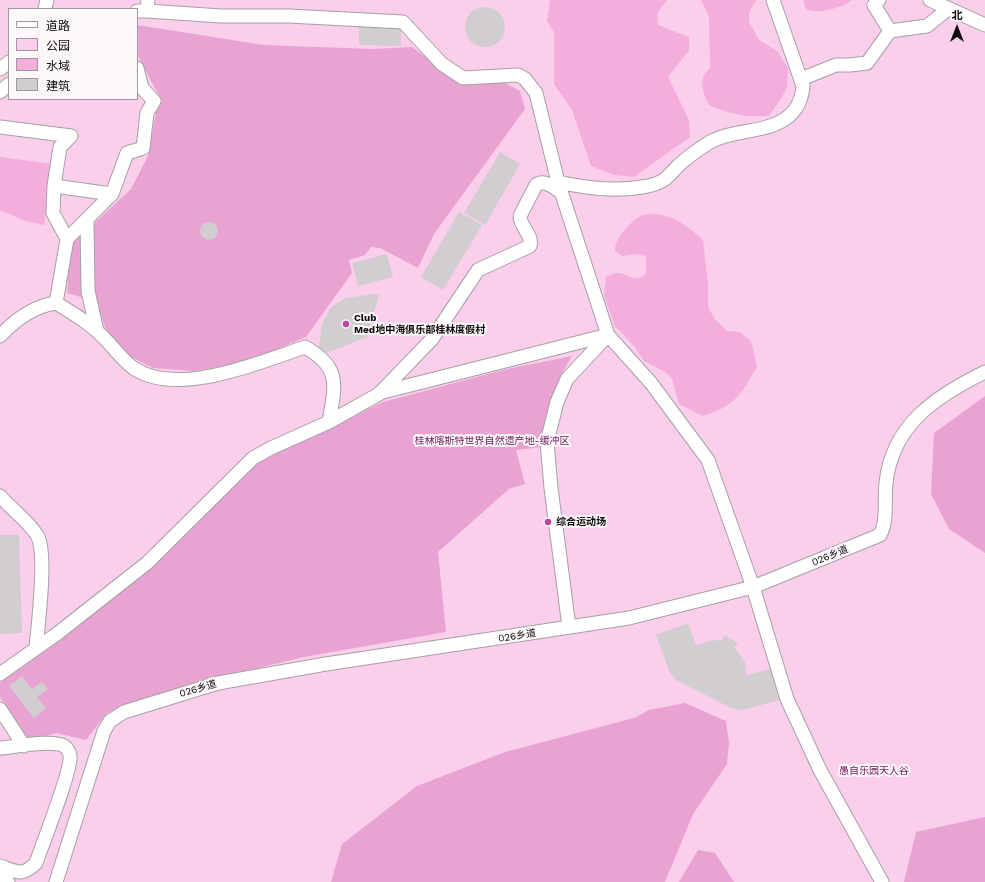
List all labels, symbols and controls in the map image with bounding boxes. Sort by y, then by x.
legend [8,8,138,100]
north arrow [937,8,977,48]
text: 北 [952,9,963,22]
text: 道路 [46,19,70,33]
text: 公园 [46,39,70,53]
text: 水域 [46,59,70,73]
text: 建筑 [46,79,70,93]
place label: Club Med地中海俱乐部桂林度假村 [354,312,485,336]
marker: Club Med地中海俱乐部桂林度假村 [341,319,351,329]
park label: 桂林喀斯特世界自然遗产地-缓冲区 [414,435,570,447]
place label: 综合运动场 [556,516,606,528]
marker: 综合运动场 [543,517,553,527]
street label: 026乡道 [810,543,850,569]
street label: 026乡道 [497,627,537,645]
street label: 026乡道 [178,678,218,700]
park label: 愚自乐园天人谷 [839,765,909,777]

